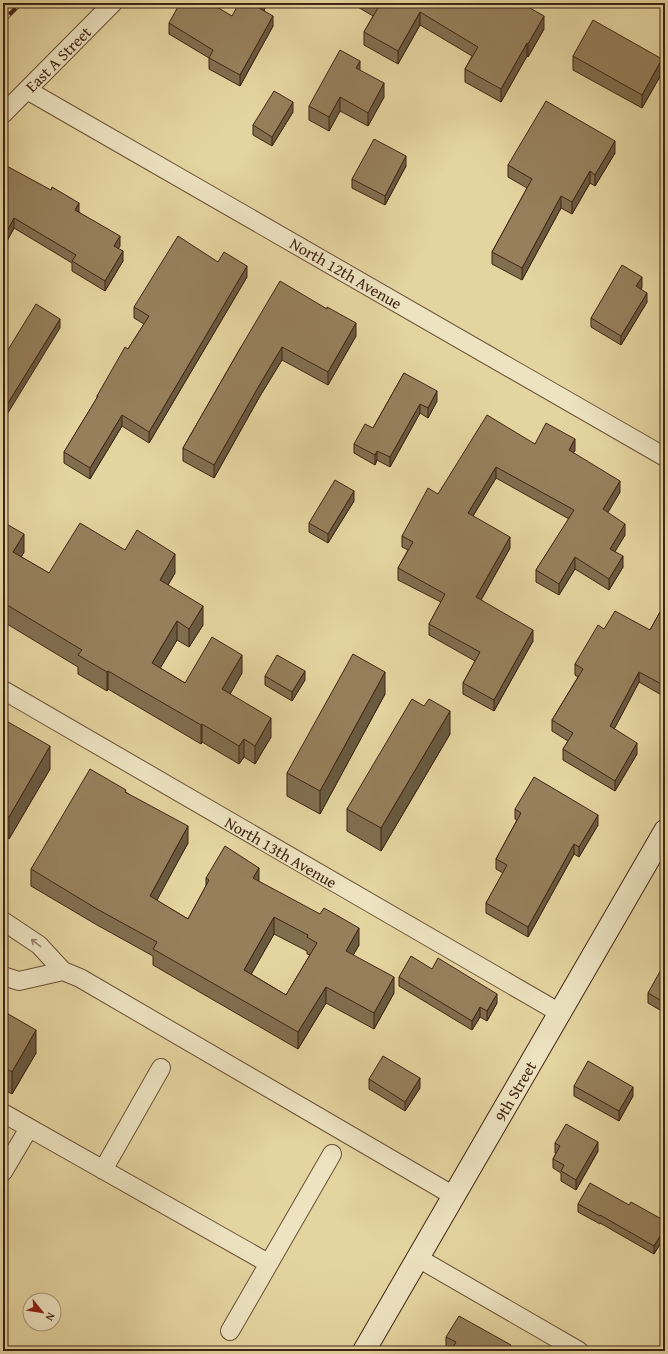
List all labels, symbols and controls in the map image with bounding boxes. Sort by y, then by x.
street label: East A Street [20,20,97,97]
street label: North 12th Avenue [285,231,407,315]
street label: North 13th Avenue [220,810,342,894]
one-way arrow [30,939,41,948]
street label: 9th Street [488,1056,542,1126]
north arrow [22,1292,62,1332]
text: N [42,1310,59,1325]

